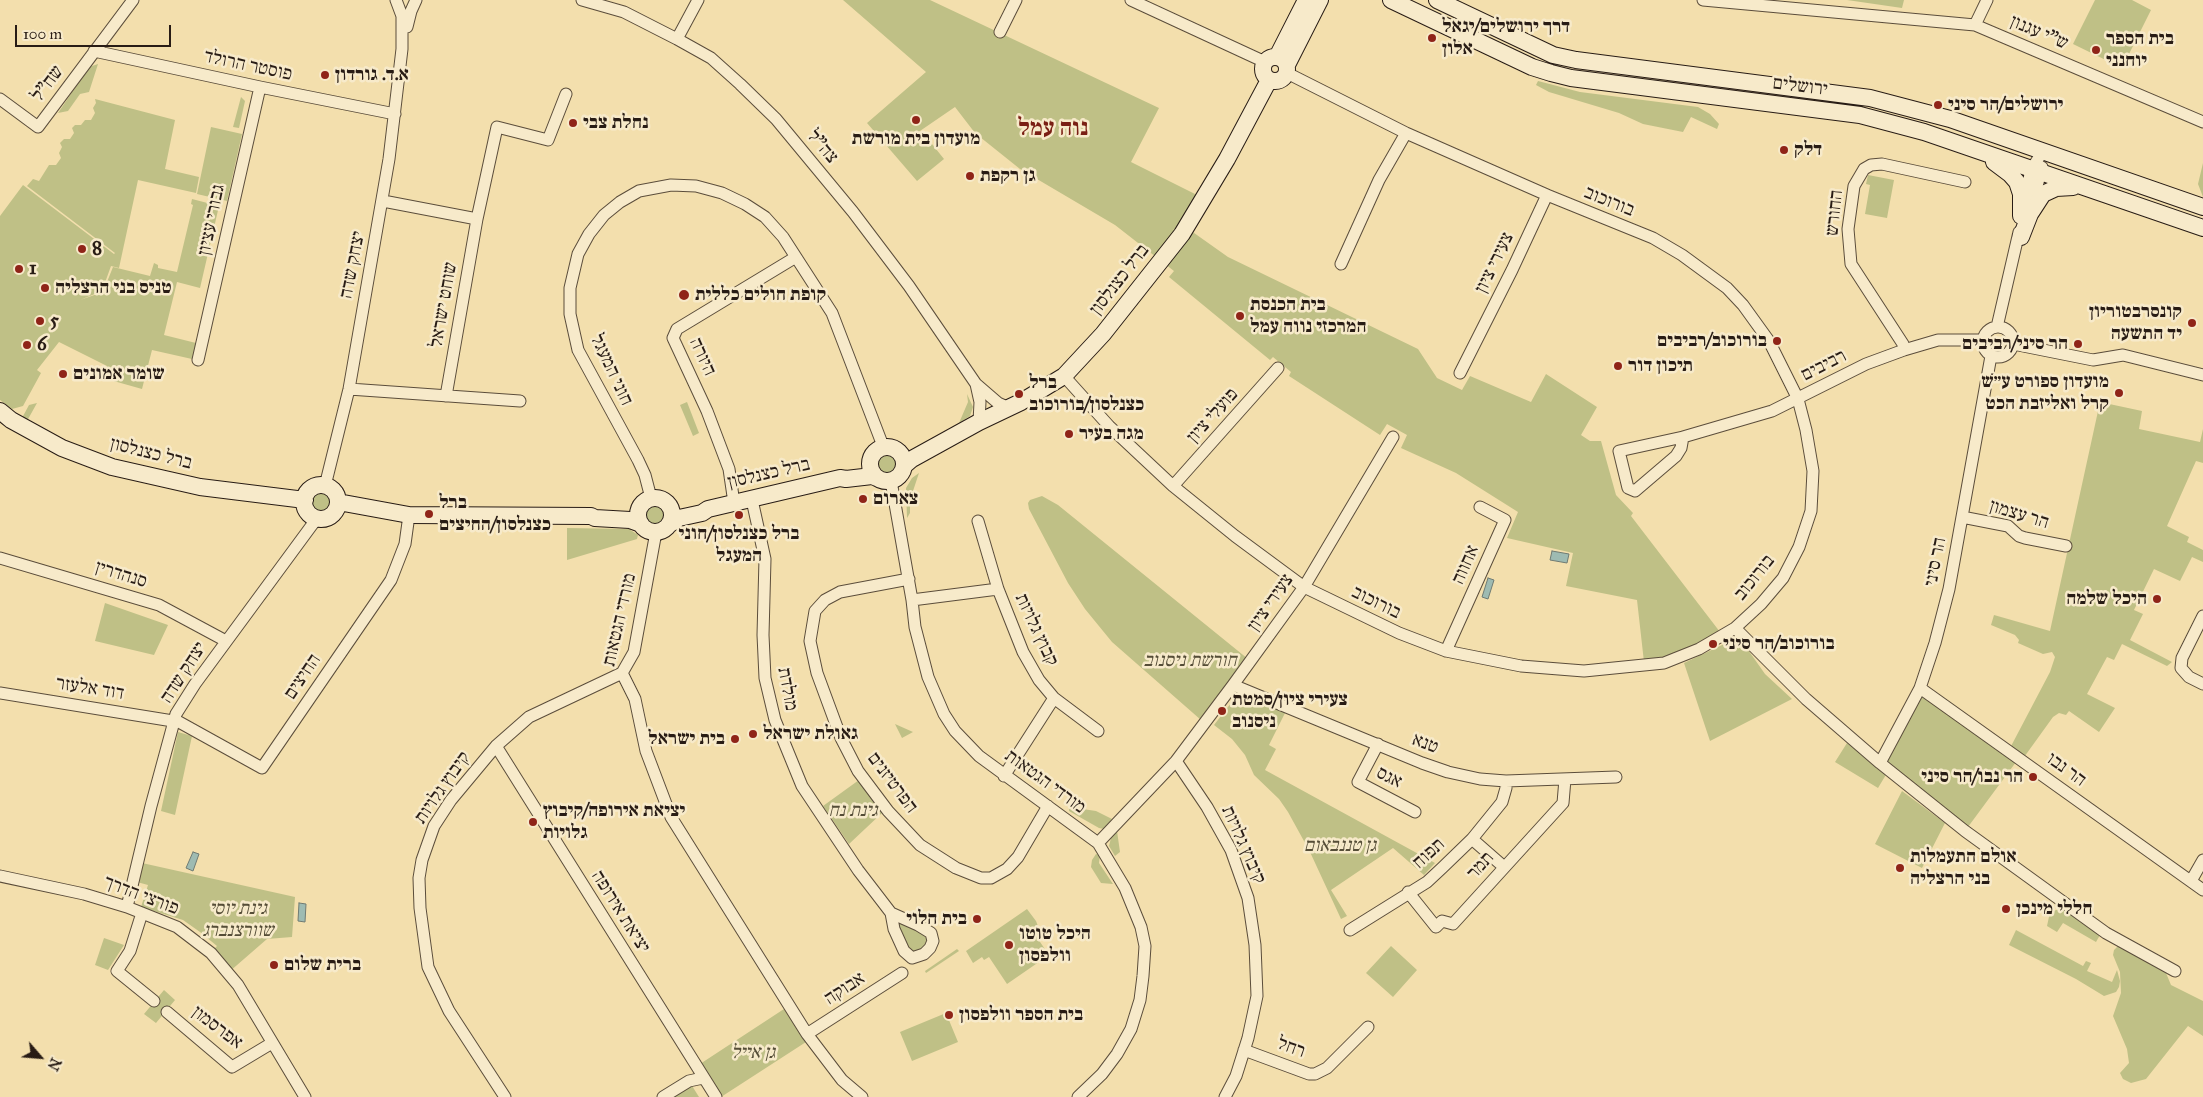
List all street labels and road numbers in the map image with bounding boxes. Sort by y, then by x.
street label: ש"י עגנון [2006,11,2072,55]
street label: פוסטר הרולד [202,46,294,86]
street label: שח"ל [27,61,69,107]
street label: ירושלים [1771,72,1829,102]
street label: צה"ל [801,125,843,169]
street label: גבורי עציון [193,182,231,258]
street label: בורוכוב [1581,182,1637,222]
street label: החורש [1821,189,1849,237]
street label: יצחק שדה [335,229,371,301]
street label: צעירי ציון [1471,229,1519,297]
street label: ברל כצנלסון [1085,240,1155,320]
street label: שוחט ישראל [425,260,463,350]
street label: חוני המעגל [585,331,637,409]
street label: היורה [683,334,721,380]
street label: רביבים [1797,345,1851,387]
street label: פועלי ציון [1182,384,1244,448]
street label: ברל כצנלסון [108,433,194,475]
street label: ברל כצנלסון [726,453,812,495]
street label: הר עצמון [1986,495,2052,535]
street label: הר סיני [1920,535,1952,589]
street label: אחווה [1447,542,1485,588]
street label: בורוכוב [1730,551,1780,605]
street label: סנהדרין [92,556,150,594]
street label: צעירי ציון [1243,570,1299,636]
street label: מורדי הגטאות [598,571,642,669]
street label: בורוכוב [1348,581,1404,625]
street label: קבוץ גלויות [1009,590,1063,670]
street label: יצחק שדה [156,638,212,708]
street label: החיצים [280,650,326,704]
street label: מולדת [772,665,802,713]
street label: דוד אלעזר [54,672,126,706]
street label: טנא [1409,729,1441,759]
street label: מורדי הגטאות [1000,745,1090,819]
street label: קיבוץ גלויות [410,747,476,829]
street label: הפרטיזנים [862,748,922,818]
street label: הר נבו [2042,748,2090,792]
street label: אגס [1372,762,1406,794]
street label: קיבוץ גלויות [1216,802,1270,888]
street label: תפוח [1408,834,1450,874]
street label: תמר [1462,847,1500,885]
street label: יציאת אירופה [586,866,654,958]
street label: פורצי הדרך [100,871,182,921]
street label: אבוקה [820,967,870,1011]
street label: אפרסמון [187,1001,247,1055]
street label: רחל [1274,1032,1308,1064]

